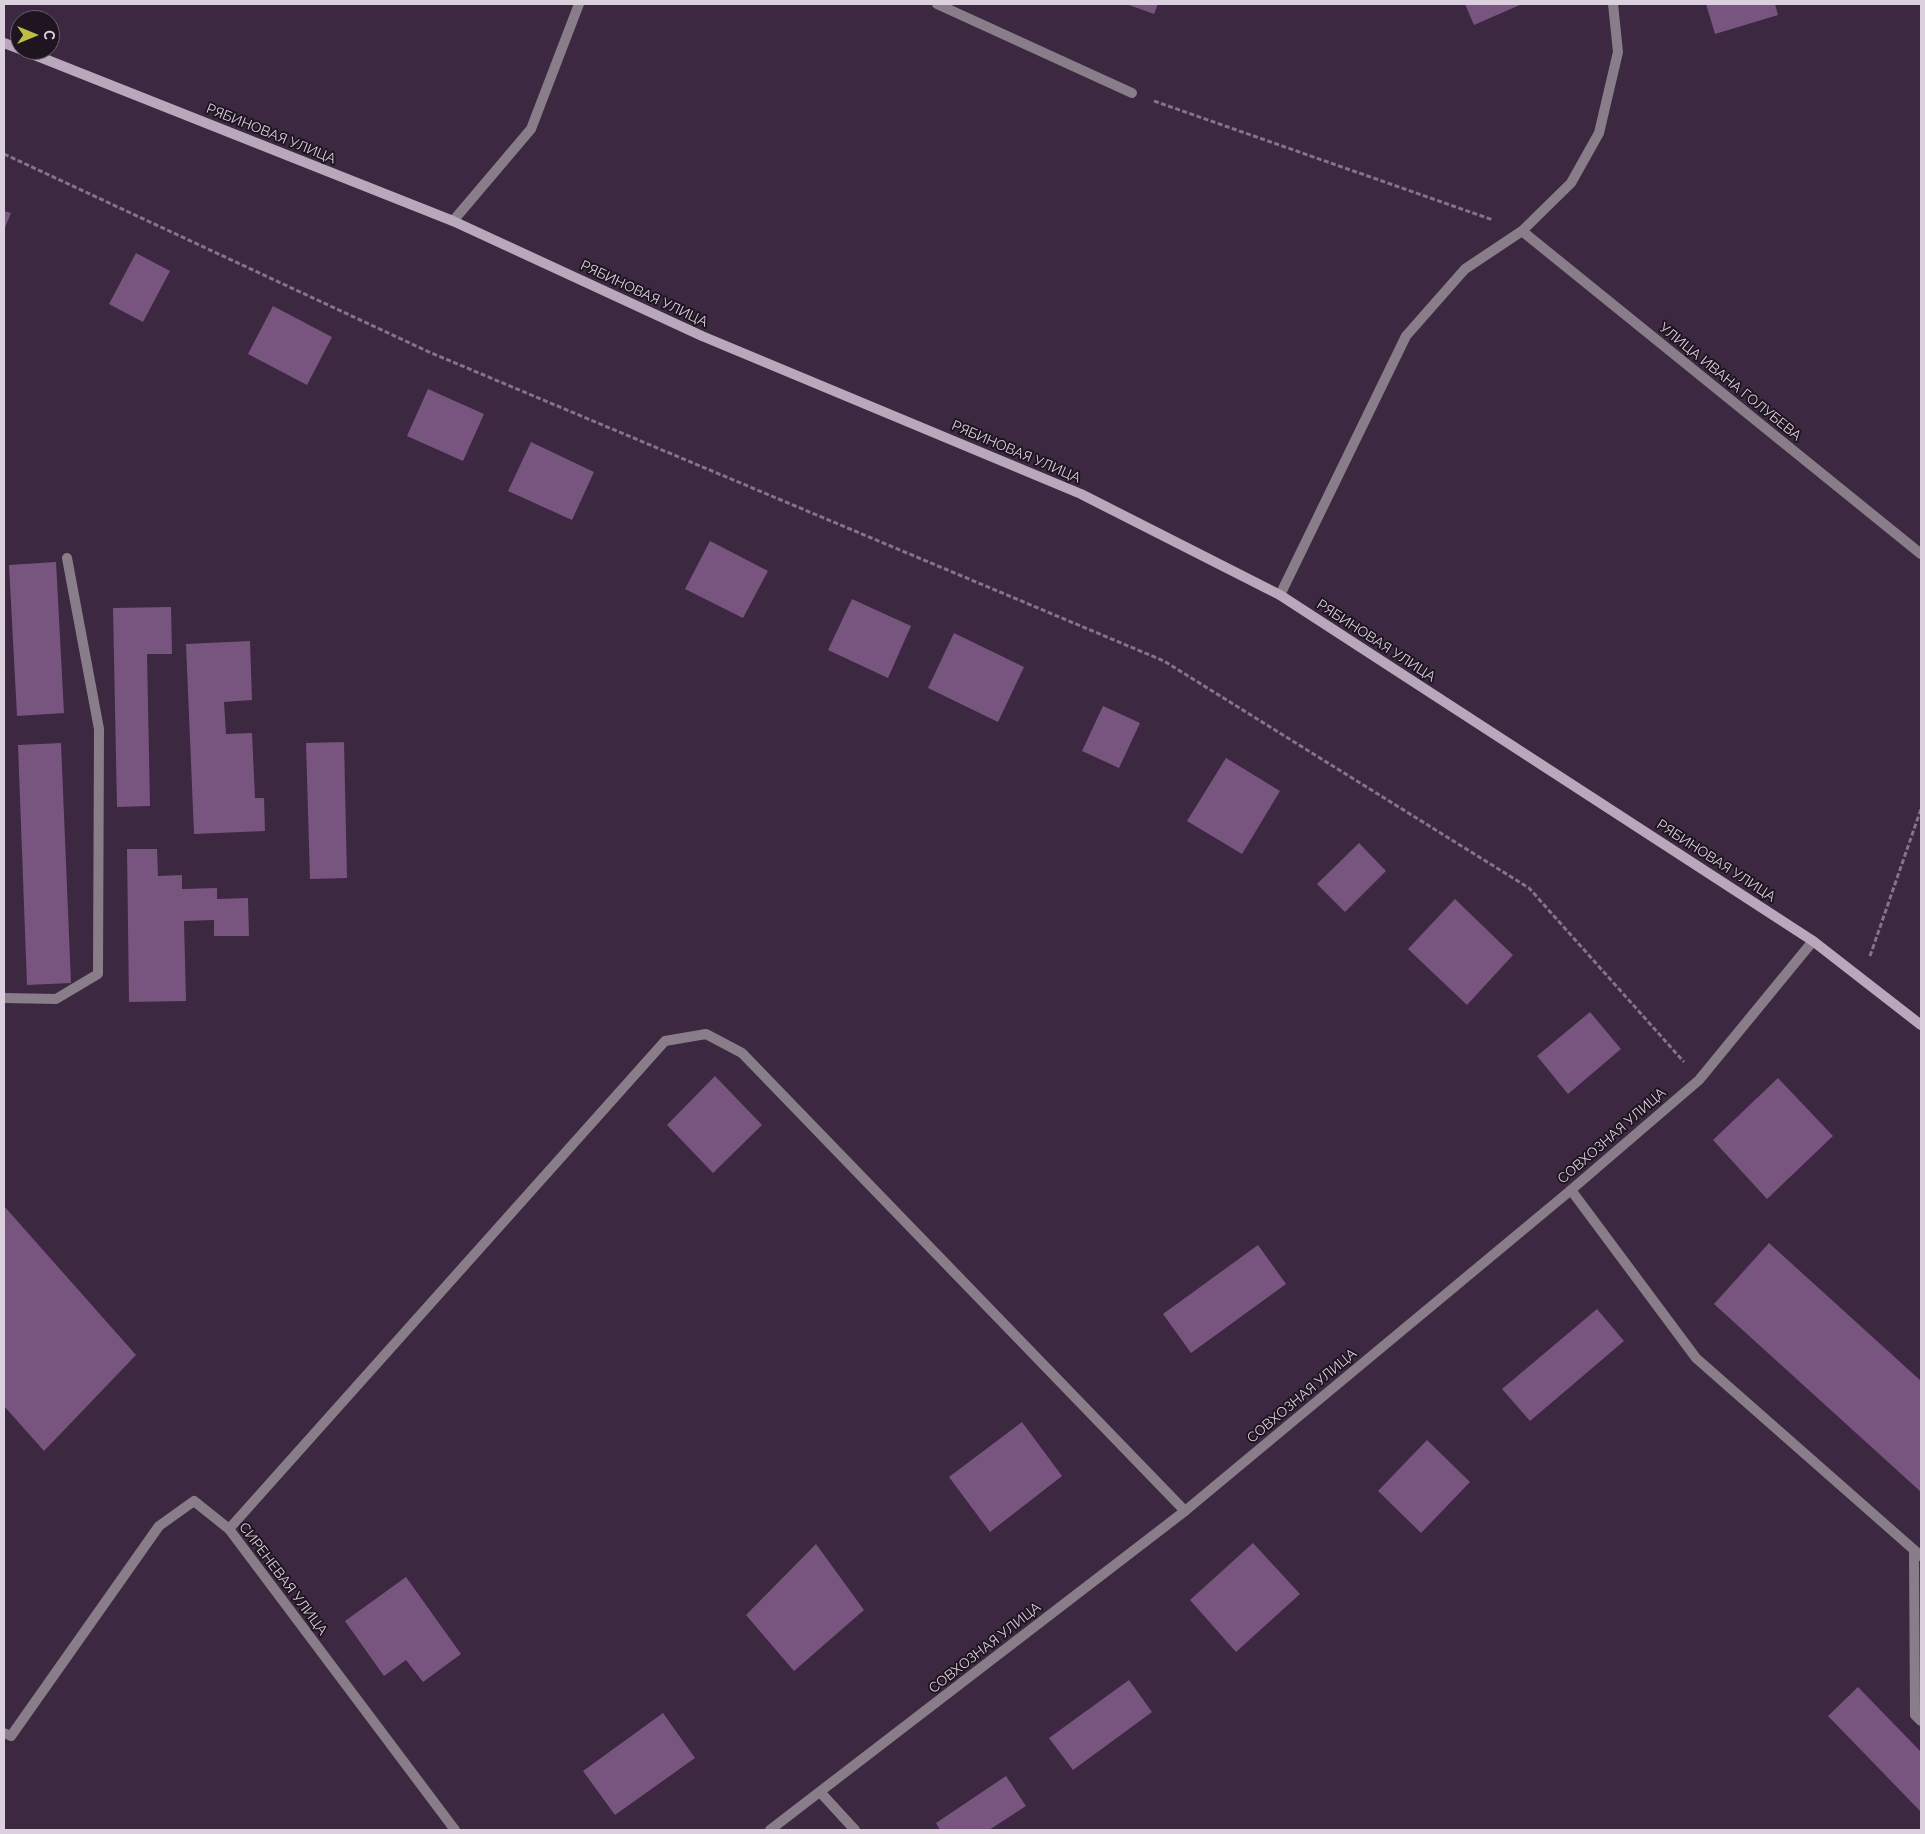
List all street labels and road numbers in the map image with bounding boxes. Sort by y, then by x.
street label: РЯБИНОВАЯ УЛИЦА [204,100,338,168]
street label: РЯБИНОВАЯ УЛИЦА [578,257,710,331]
street label: УЛИЦА ИВАНА ГОЛУБЕВА [1656,319,1804,445]
street label: РЯБИНОВАЯ УЛИЦА [949,417,1083,487]
street label: РЯБИНОВАЯ УЛИЦА [1313,596,1439,686]
street label: РЯБИНОВАЯ УЛИЦА [1653,816,1779,906]
street label: СОВХОЗНАЯ УЛИЦА [1555,1085,1669,1187]
street label: СОВХОЗНАЯ УЛИЦА [1244,1345,1360,1447]
street label: СИРЕНЕВАЯ УЛИЦА [235,1519,331,1639]
street label: СОВХОЗНАЯ УЛИЦА [926,1599,1044,1697]

